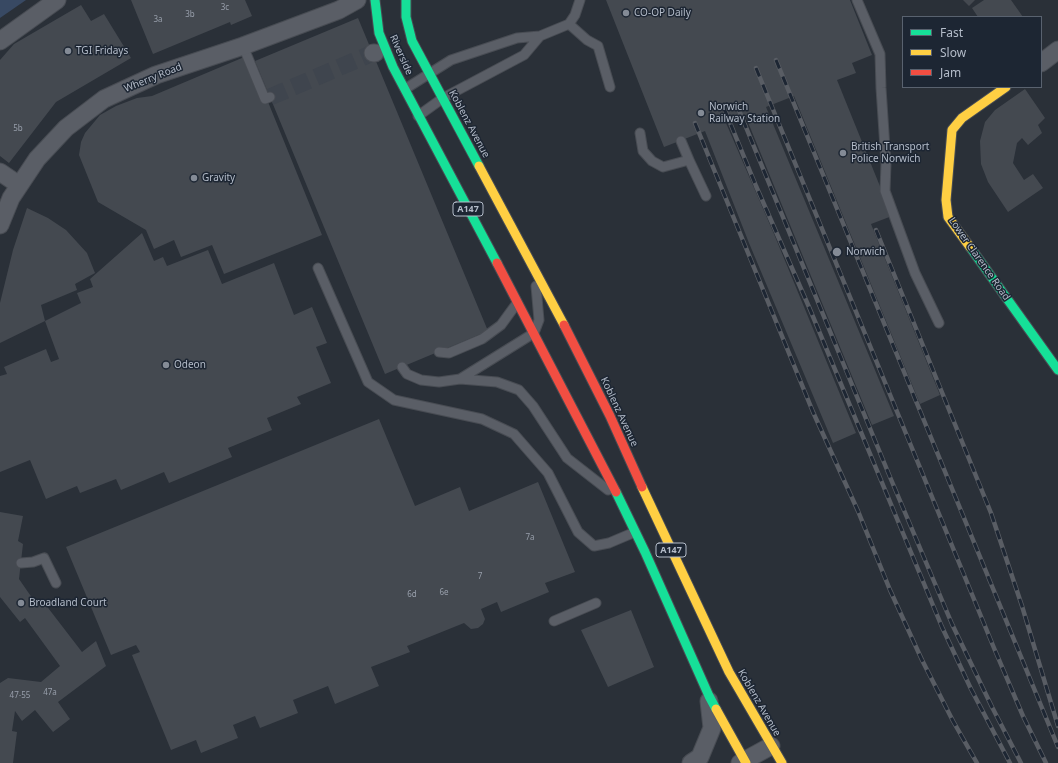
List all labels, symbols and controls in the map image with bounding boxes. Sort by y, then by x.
house number: 3c [221,3,229,13]
place label: CO-OP Daily [634,7,691,19]
marker: CO-OP Daily [621,8,631,18]
house number: 3b [185,10,195,20]
house number: 3a [153,15,163,25]
legend [902,16,1042,88]
text: Fast [940,24,963,41]
street label: Riverside [387,33,415,77]
text: Slow [940,44,966,61]
place label: TGI Fridays [76,45,128,57]
marker: TGI Fridays [63,46,73,56]
street label: Wherry Road [122,61,184,95]
text: Jam [940,64,961,81]
street label: Koblenz Avenue [446,88,492,160]
place label: Norwich Railway Station [709,101,780,124]
marker: Norwich Railway Station [696,108,706,118]
house number: 5b [13,124,23,134]
place label: British Transport Police Norwich [851,141,929,164]
marker: British Transport Police Norwich [838,148,848,158]
place label: Gravity [202,172,235,184]
marker: Gravity [189,173,199,183]
road number: A147 [453,202,483,216]
street label: Lower Clarence Road [946,215,1012,303]
marker: Norwich [831,246,843,258]
place label: Norwich [846,246,885,258]
place label: Odeon [174,359,206,371]
marker: Odeon [161,360,171,370]
street label: Koblenz Avenue [598,375,640,449]
house number: 7a [525,533,535,543]
road number: A147 [656,543,686,557]
house number: 7 [478,572,482,582]
house number: 6e [439,588,449,598]
house number: 6d [407,590,417,600]
place label: Broadland Court [29,597,107,609]
marker: Broadland Court [16,598,26,608]
street label: Koblenz Avenue [735,667,783,739]
house number: 47a [43,688,57,698]
house number: 47-55 [10,691,30,701]

